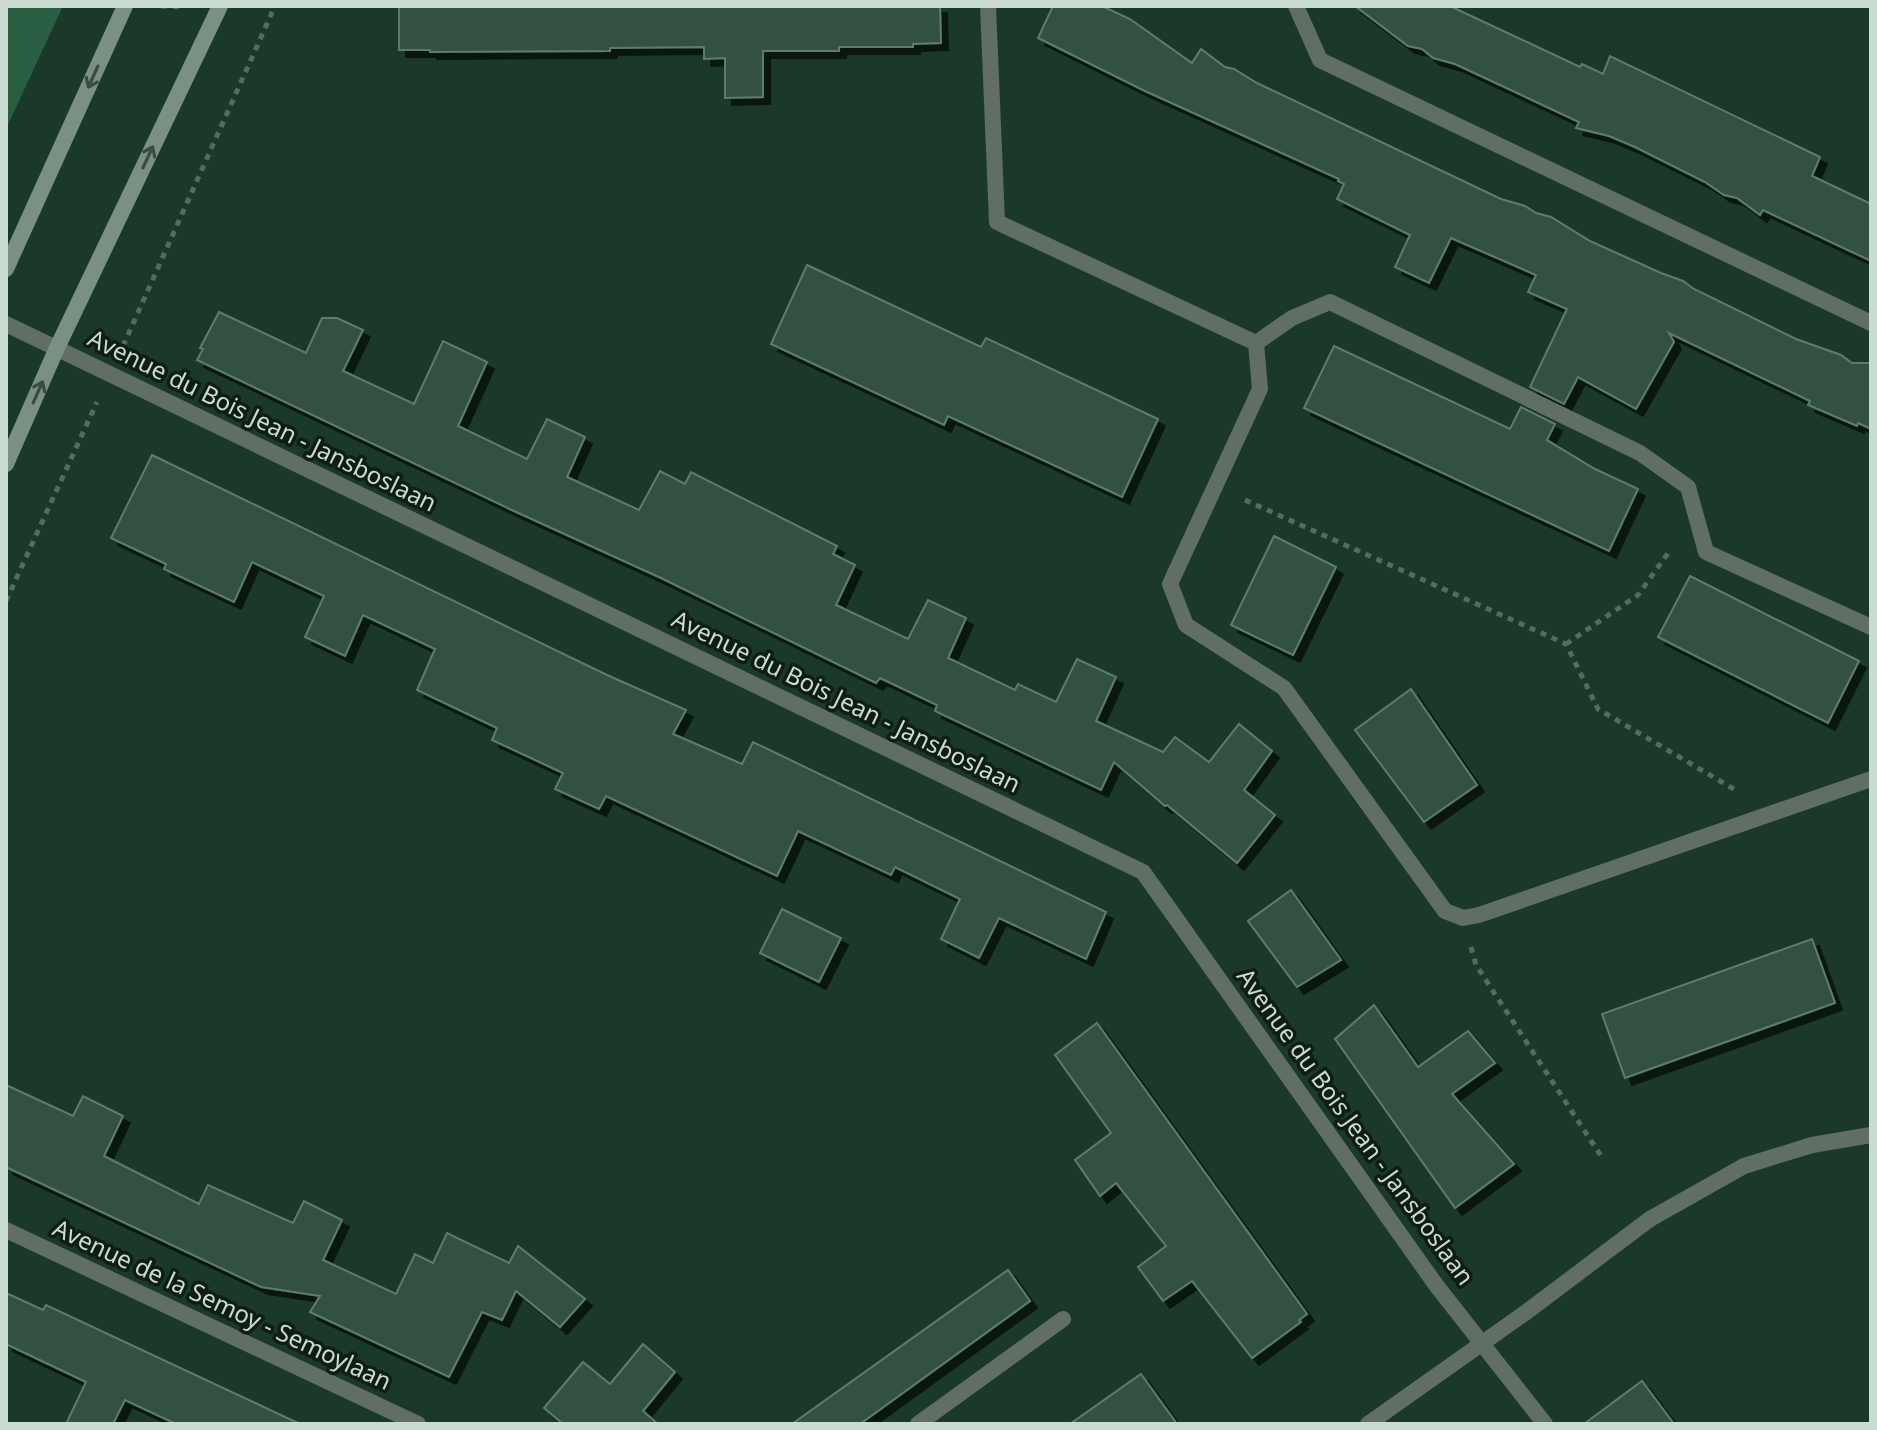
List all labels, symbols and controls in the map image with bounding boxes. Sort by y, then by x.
one-way arrow [85,65,100,89]
one-way arrow [141,145,156,169]
street label: Avenue du Bois Jean - Jansboslaan [83,321,442,519]
one-way arrow [31,381,46,405]
street label: Avenue du Bois Jean - Jansboslaan [667,602,1026,800]
street label: Avenue du Bois Jean - Jansboslaan [1230,961,1482,1291]
street label: Avenue de la Semoy - Semoylaan [48,1211,397,1397]

